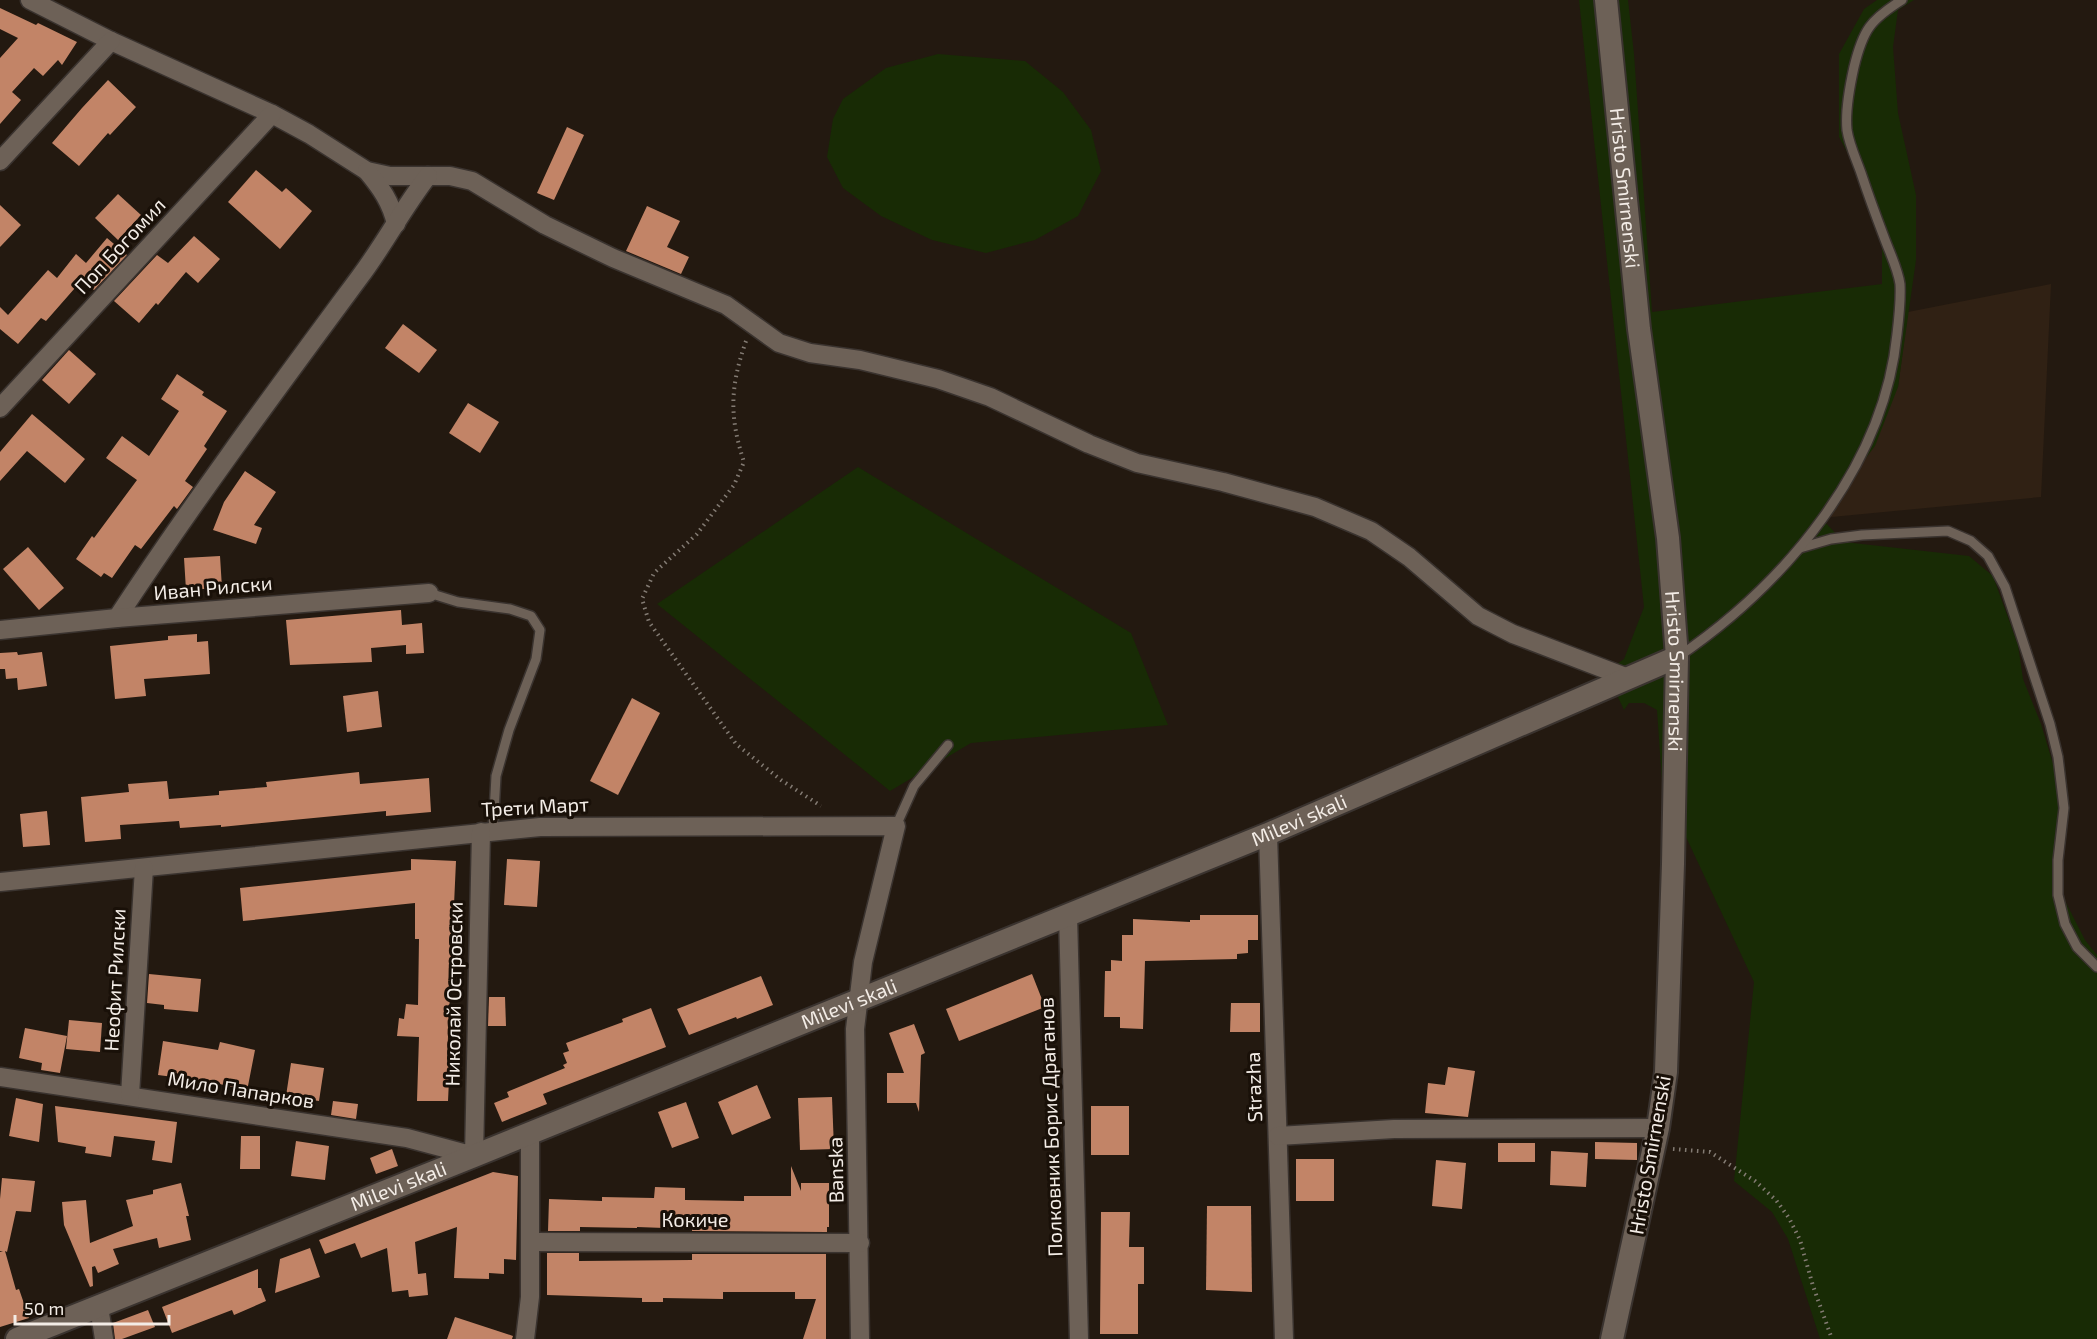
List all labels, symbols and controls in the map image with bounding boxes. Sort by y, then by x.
street label: Hristo Smirnenski [1606,107,1646,269]
street label: Поп Богомил [69,192,170,298]
street label: Иван Рилски [153,570,273,604]
street label: Hristo Smirnenski [1661,590,1690,752]
street label: Milevi skali [1248,788,1350,851]
street label: Трети Март [480,791,590,821]
street label: Николай Островски [439,901,467,1087]
street label: Неофит Рилски [98,908,130,1052]
street label: Milevi skali [797,973,900,1033]
street label: Полковник Борис Драганов [1033,997,1067,1257]
street label: Strazha [1240,1051,1266,1123]
street label: Мило Папарков [166,1066,316,1112]
street label: Hristo Smirnenski [1623,1073,1675,1236]
street label: Banska [822,1137,848,1203]
street label: Milevi skali [347,1155,450,1215]
street label: Кокиче [661,1207,729,1231]
scale bar [15,1288,170,1326]
text: 50 m [24,1297,64,1319]

